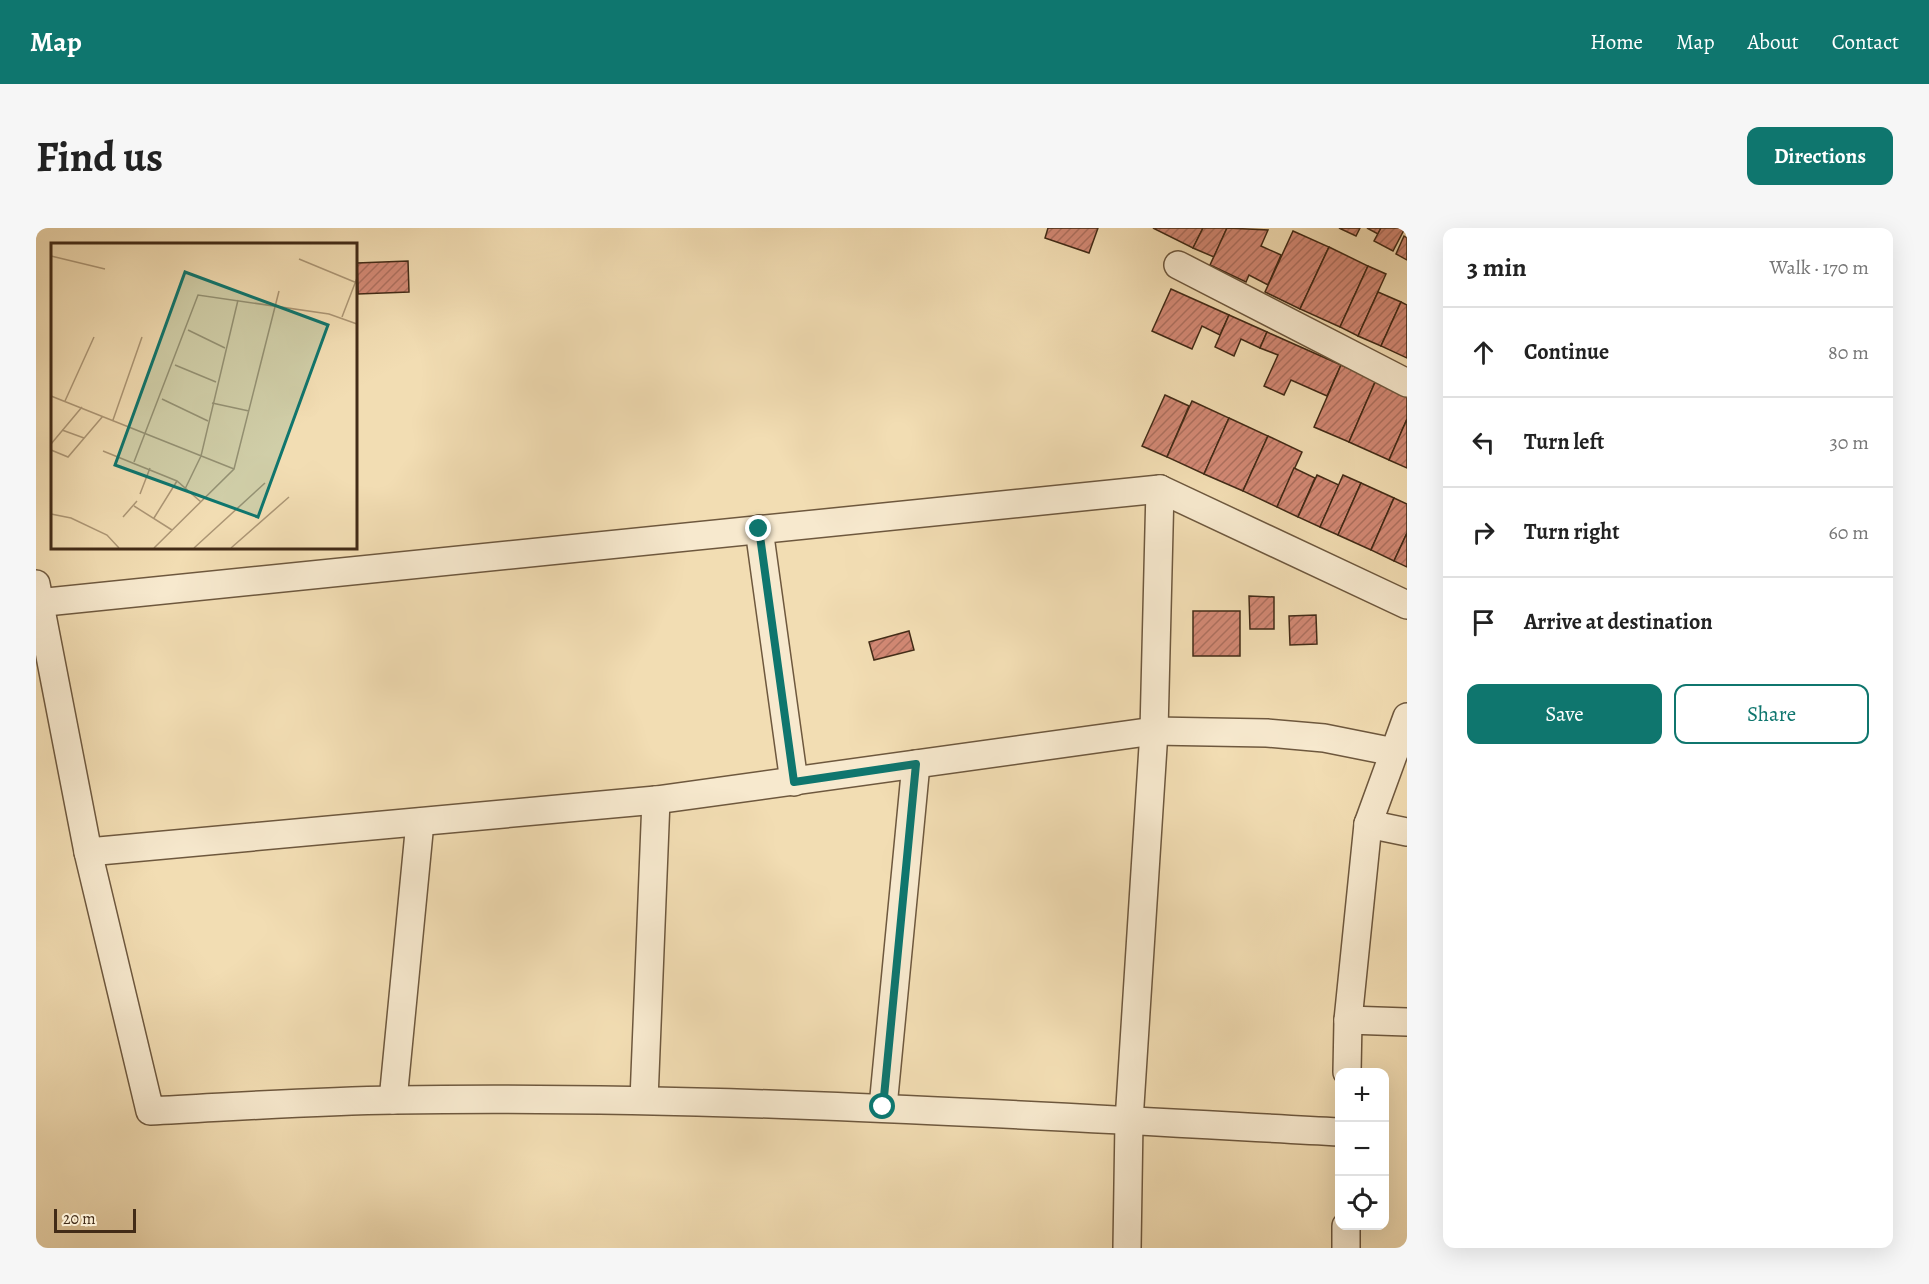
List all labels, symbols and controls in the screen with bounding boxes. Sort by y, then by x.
text: Map [30,23,82,61]
text: Home [1590,28,1643,56]
text: Map [1676,28,1714,56]
text: About [1747,28,1799,56]
text: Contact [1832,28,1899,56]
button: Directions [1747,127,1893,185]
text: Find us [36,128,163,185]
inset map [51,243,357,549]
text: 3 min [1467,250,1527,285]
text: Walk · 170 m [1769,254,1869,281]
icon: ahead [1467,336,1500,369]
text: Continue [1524,337,1609,367]
text: 80 m [1828,339,1869,366]
icon: left [1467,426,1500,459]
text: Turn left [1524,427,1604,457]
text: 30 m [1829,429,1869,456]
route end [745,515,771,541]
icon: right [1467,516,1500,549]
text: Turn right [1524,517,1620,547]
text: 60 m [1829,519,1869,546]
icon: arrive [1467,606,1500,639]
text: Arrive at destination [1524,607,1713,637]
button: Save [1467,684,1662,744]
button: Share [1674,684,1869,744]
map controls [1335,1068,1389,1230]
button: + [1335,1068,1389,1122]
route start [869,1093,895,1119]
button: − [1335,1122,1389,1176]
button: locate [1335,1176,1389,1230]
scale bar [54,1206,136,1234]
text: 20 m [63,1208,96,1230]

